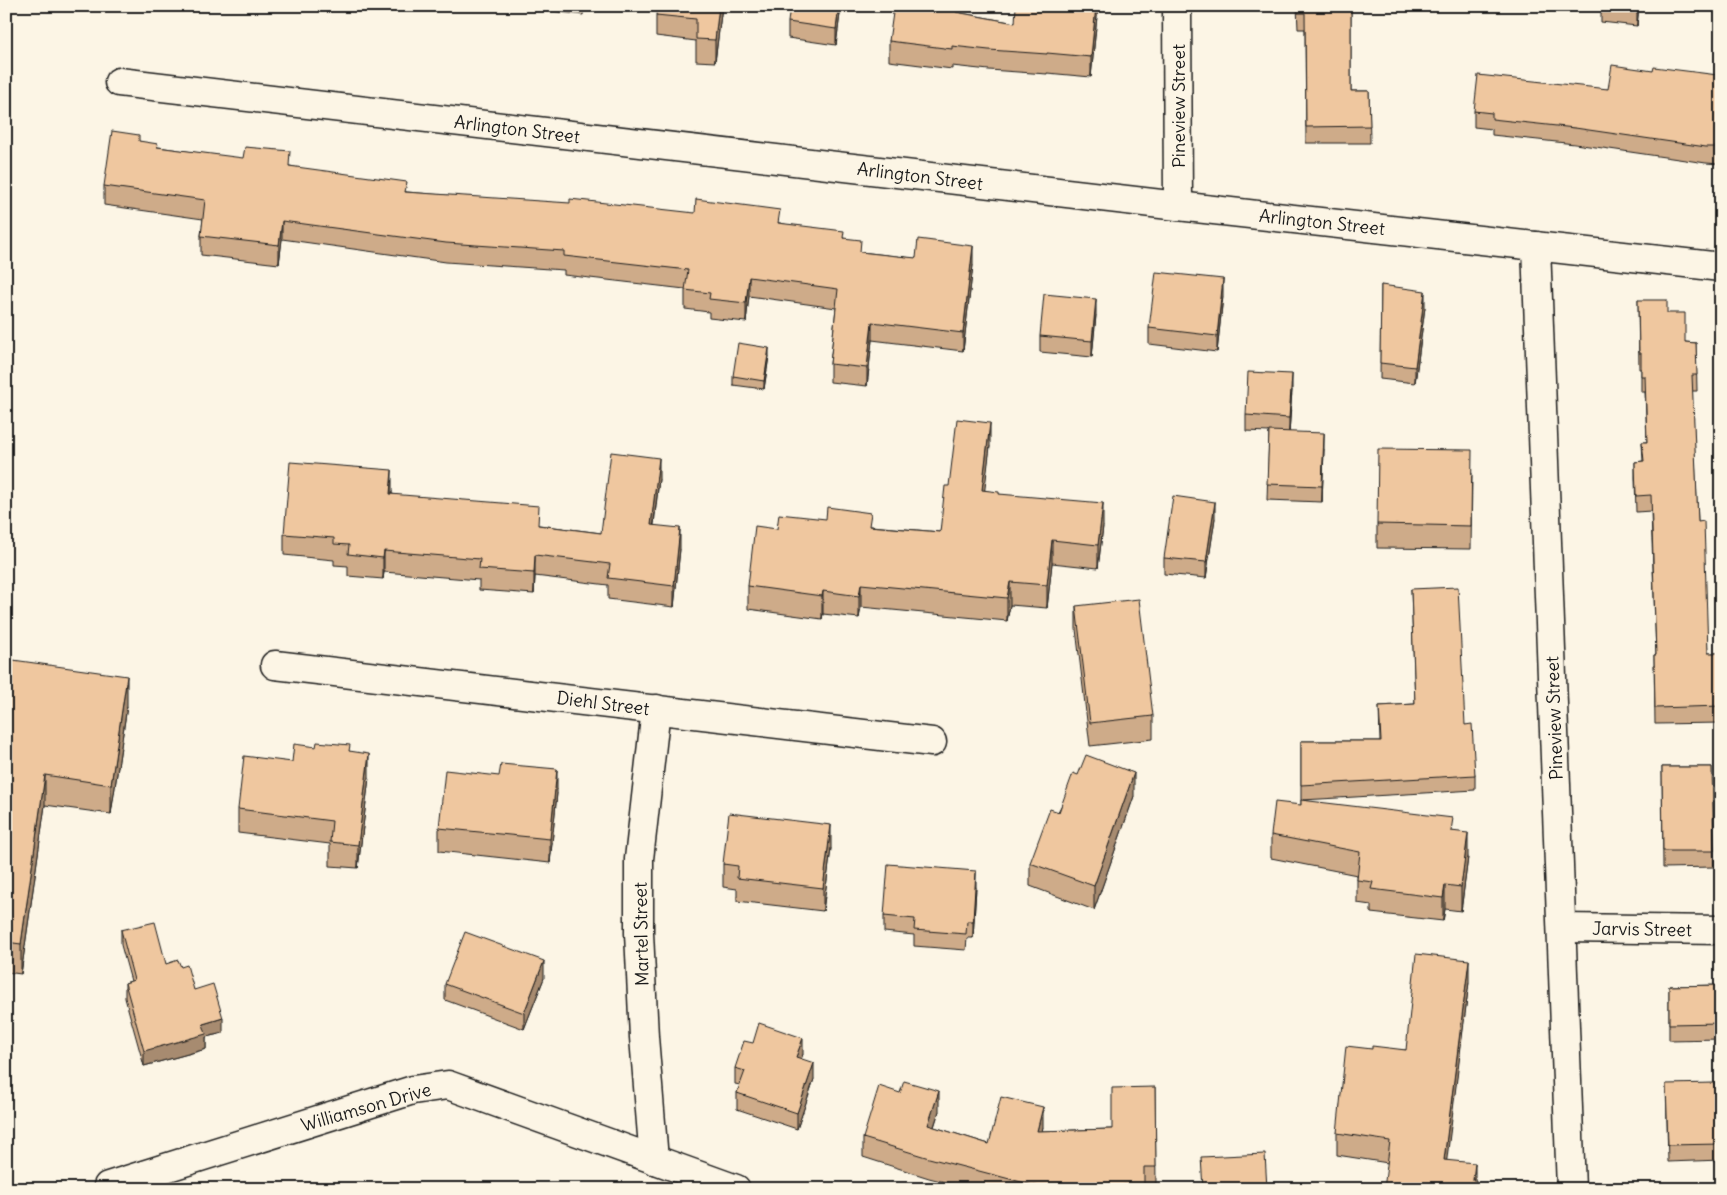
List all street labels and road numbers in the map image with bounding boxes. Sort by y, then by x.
street label: Pineview Street [1167,44,1190,168]
street label: Arlington Street [453,110,581,148]
street label: Arlington Street [856,157,984,195]
street label: Arlington Street [1258,204,1386,240]
street label: Pineview Street [1540,656,1568,780]
street label: Diehl Street [555,686,651,720]
street label: Martel Street [629,882,653,986]
street label: Jarvis Street [1592,917,1692,941]
street label: Williamson Drive [298,1077,434,1137]

